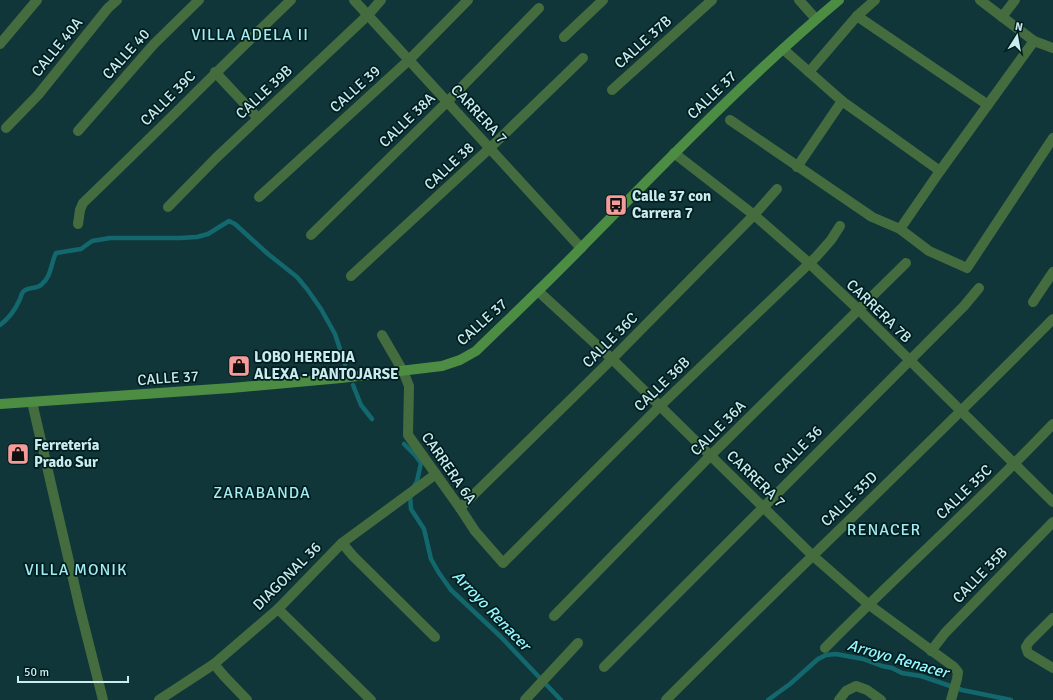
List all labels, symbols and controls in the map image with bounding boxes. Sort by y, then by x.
street label: CALLE 37B [611,12,675,72]
street label: CALLE 40A [28,14,86,80]
north arrow [997,16,1037,56]
text: N [1014,20,1024,34]
street label: CALLE 40 [99,25,153,83]
district label: VILLA ADELA II [191,25,309,45]
street label: CALLE 39B [232,61,296,123]
street label: CALLE 39 [326,62,384,116]
street label: CALLE 39C [137,67,199,129]
street label: CALLE 37 [684,67,740,123]
street label: CARRERA 7 [447,81,511,147]
street label: CALLE 38A [375,89,439,151]
street label: CALLE 38 [420,138,478,194]
place label: Calle 37 con Carrera 7 [632,187,711,222]
bus stop icon: Calle 37 con Carrera 7 [603,192,629,218]
street label: CARRERA 7B [843,276,915,346]
street label: CALLE 37 [453,295,511,349]
street label: CALLE 36C [579,309,641,371]
place label: LOBO HEREDIA ALEXA - PANTOJARSE [254,348,399,383]
shop icon: LOBO HEREDIA ALEXA - PANTOJARSE [226,353,252,379]
street label: CALLE 36B [630,353,694,415]
street label: CALLE 37 [137,367,199,389]
street label: CALLE 36A [687,397,749,459]
street label: CALLE 36 [770,422,826,478]
street label: CARRERA 6A [418,429,480,507]
place label: Ferretería Prado Sur [34,436,100,471]
shop icon: Ferretería Prado Sur [5,441,31,467]
street label: CARRERA 7 [723,447,789,511]
street label: CALLE 35C [932,461,996,523]
street label: CALLE 35D [817,468,881,530]
district label: ZARABANDA [213,483,311,503]
district label: RENACER [847,520,921,540]
street label: DIAGONAL 36 [249,538,325,614]
street label: CALLE 35B [949,543,1011,607]
district label: VILLA MONIK [24,560,128,580]
water label: Arroyo Renacer [448,566,536,657]
water label: Arroyo Renacer [845,635,952,683]
scale bar [18,658,128,684]
text: 50 m [24,665,49,680]

